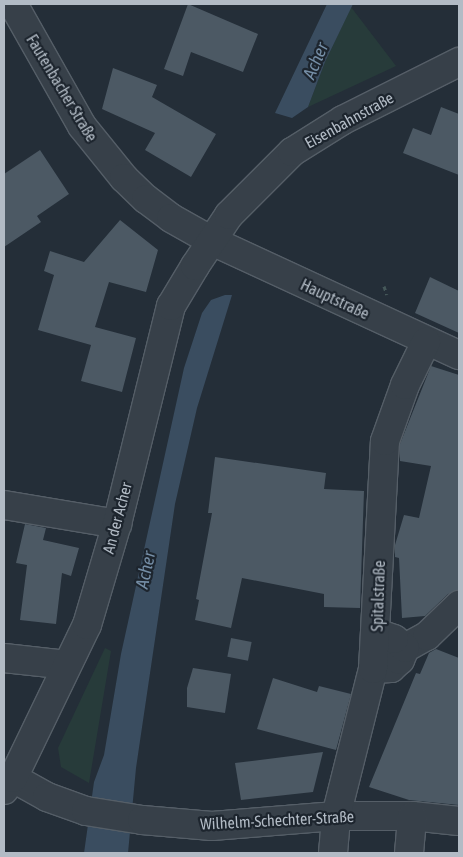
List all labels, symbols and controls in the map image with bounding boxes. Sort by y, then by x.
street label: Fautenbacher Straße [22,31,102,145]
water label: Acher [299,39,333,83]
street label: Eisenbahnstraße [301,88,397,152]
street label: Hauptstraße [298,275,372,323]
street label: An der Acher [98,480,136,556]
water label: Acher [132,549,160,591]
street label: Spitalstraße [367,560,389,632]
street label: Wilhelm-Schechter-Straße [200,806,354,834]

